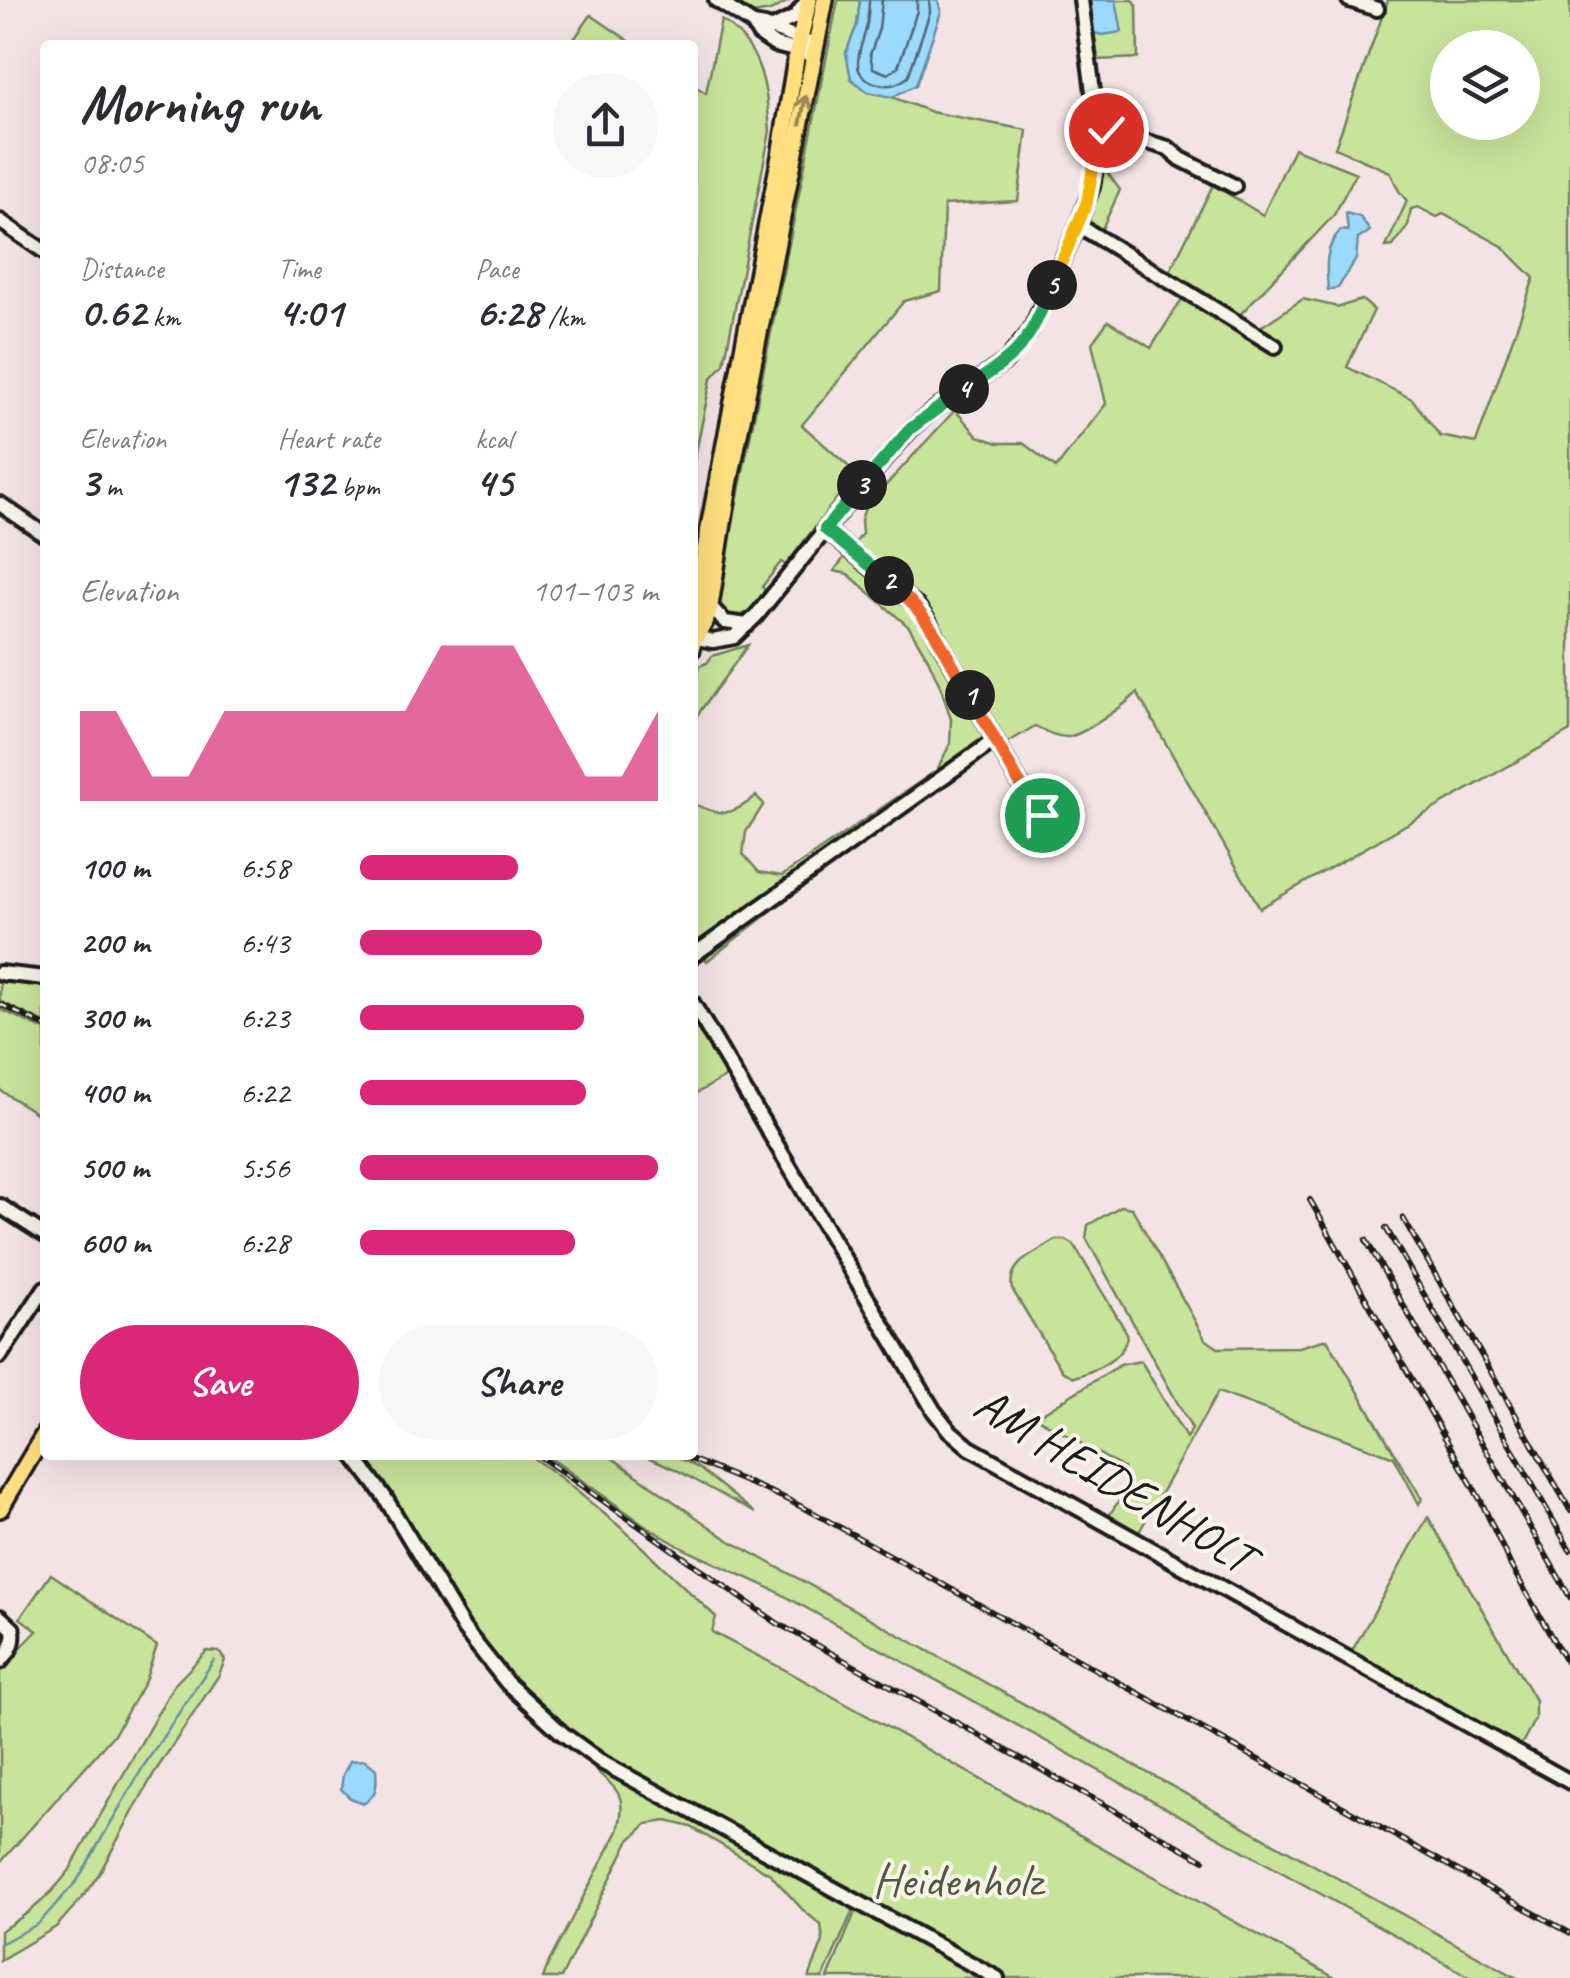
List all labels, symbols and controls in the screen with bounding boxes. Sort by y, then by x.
map controls [1430,30,1540,140]
button: layers [1430,30,1540,140]
text: Morning run [80,69,320,139]
button: share [553,73,658,178]
pin [1064,88,1149,173]
one-way arrow [794,94,813,127]
icon: check [1079,103,1134,158]
text: 08:05 [80,142,144,183]
text: Distance [80,251,164,286]
text: Time [278,251,321,286]
text: Pace [475,251,518,286]
pin: 5 [1027,260,1077,310]
text: 5 [1046,267,1058,302]
text: 0.62 [80,286,146,339]
text: 4:01 [278,286,343,339]
text: 6:28 [475,286,541,339]
text: km [146,299,180,334]
text: /km [541,299,585,334]
pin: 4 [939,364,989,414]
text: 4 [958,371,970,406]
text: Elevation [80,421,166,456]
text: Heart rate [278,421,380,456]
text: kcal [475,421,512,456]
text: 3 [80,456,99,509]
text: 132 [278,456,334,509]
text: 45 [475,456,512,509]
pin: 3 [837,460,887,510]
text: 3 [856,467,868,502]
text: m [99,469,121,504]
text: bpm [334,469,380,504]
pin: 2 [864,556,914,606]
text: 2 [883,563,895,598]
text: Elevation [80,570,178,611]
text: 101–103 m [532,570,658,611]
pin: 1 [945,670,995,720]
text: 1 [964,677,976,712]
pin [1000,773,1085,858]
icon: arrive [1015,788,1070,843]
text: 100 m [80,847,149,888]
text: 6:58 [240,847,290,888]
text: 200 m [80,922,149,963]
text: 6:43 [240,922,290,963]
text: 300 m [80,997,149,1038]
text: 6:23 [240,997,290,1038]
text: 400 m [80,1072,149,1113]
text: 6:22 [240,1072,290,1113]
text: 500 m [80,1147,149,1188]
text: 5:56 [240,1147,290,1188]
text: 600 m [80,1222,150,1263]
text: 6:28 [240,1222,290,1263]
button: Save [80,1325,359,1440]
button: Share [379,1325,658,1440]
street label: AM HEIDENHOLT [964,1373,1273,1591]
park label: Heidenholz [872,1850,1046,1910]

